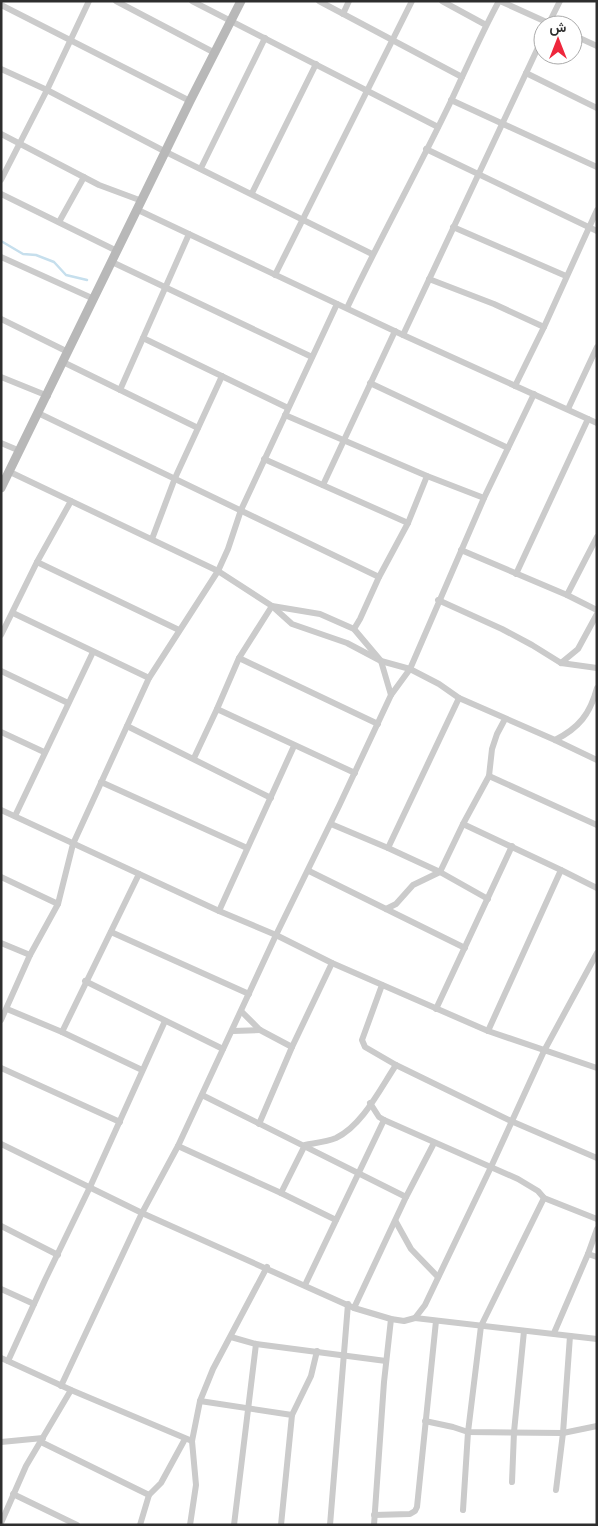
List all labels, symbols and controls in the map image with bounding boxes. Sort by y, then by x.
north arrow [533,15,583,65]
text: ش [550,19,567,36]

